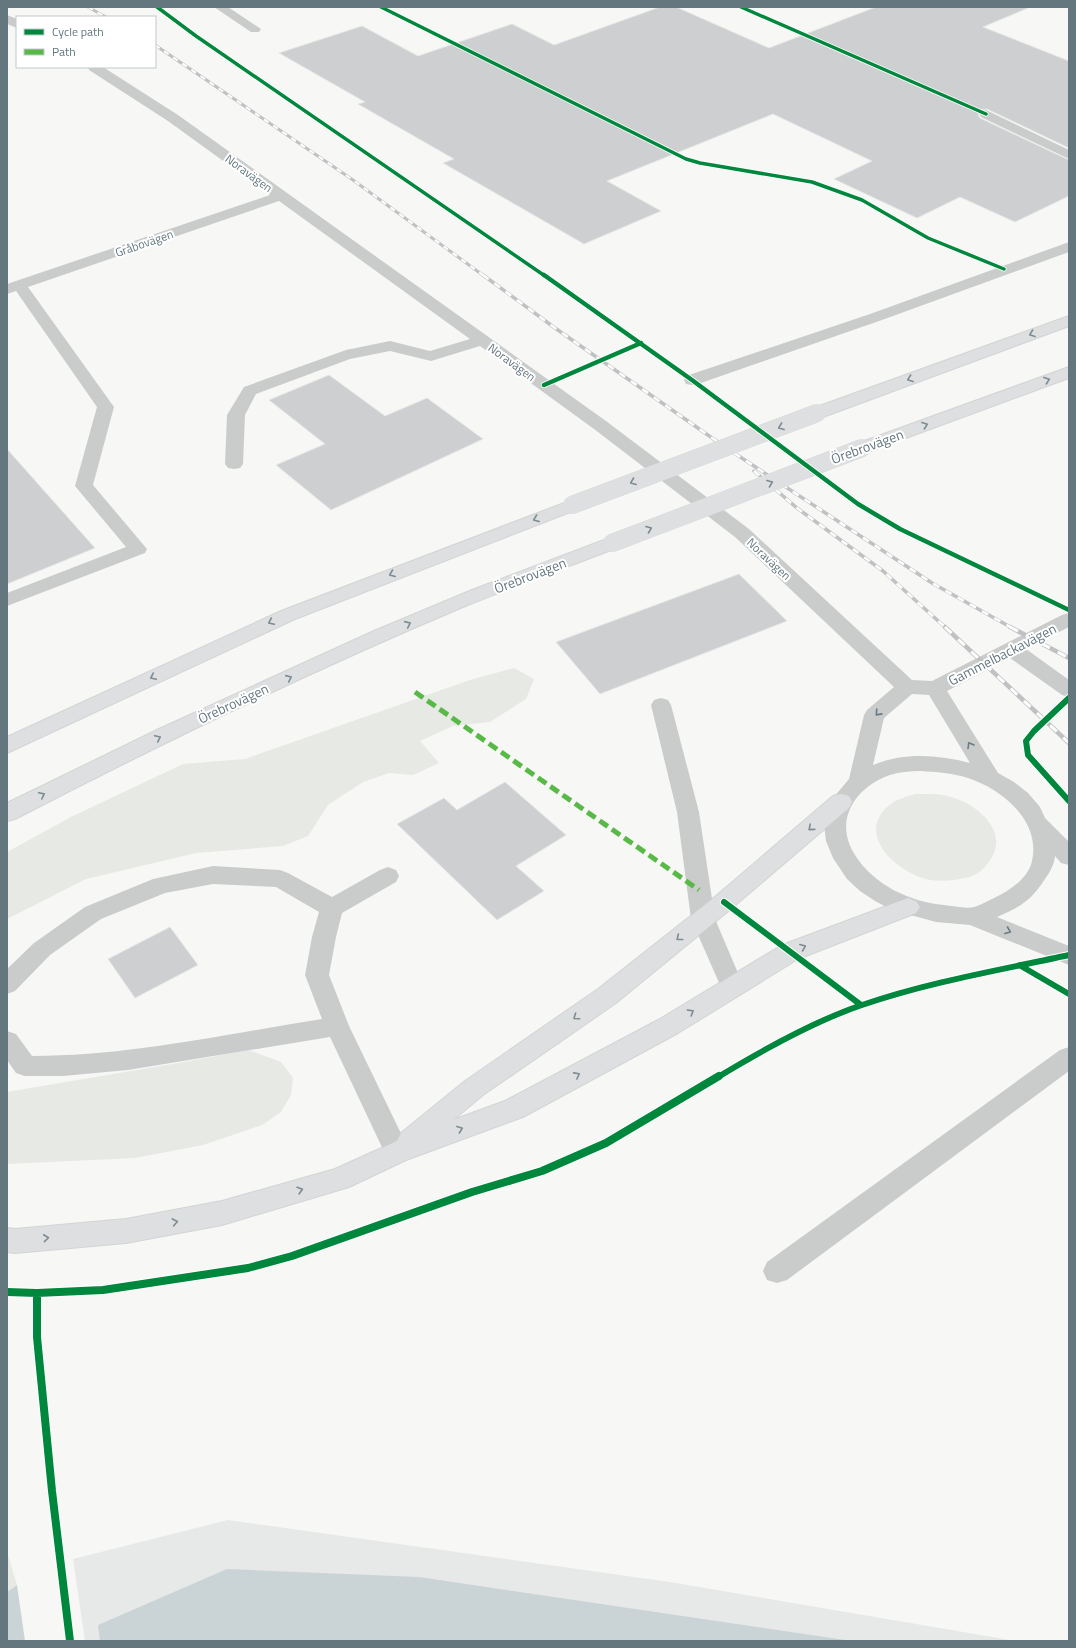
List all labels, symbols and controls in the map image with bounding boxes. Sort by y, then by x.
legend [16,16,156,68]
text: Cycle path [52,22,104,41]
text: Path [52,42,76,61]
street label: Noravägen [221,149,277,197]
street label: Gråbovägen [112,224,176,262]
one-way arrow [1029,330,1036,338]
street label: Noravägen [484,338,540,386]
one-way arrow [907,374,914,383]
one-way arrow [1044,376,1051,384]
one-way arrow [922,421,929,429]
one-way arrow [777,422,784,430]
street label: Örebrovägen [828,423,906,469]
one-way arrow [629,478,636,486]
one-way arrow [767,479,774,487]
one-way arrow [532,514,539,522]
one-way arrow [645,525,652,533]
street label: Noravägen [742,533,796,585]
street label: Örebrovägen [491,552,569,598]
one-way arrow [388,569,395,577]
one-way arrow [268,618,275,626]
street label: Gammelbackavägen [944,618,1060,690]
one-way arrow [403,621,411,629]
one-way arrow [150,672,158,680]
one-way arrow [286,674,293,682]
street label: Örebrovägen [194,677,272,729]
one-way arrow [875,708,882,716]
one-way arrow [154,735,162,743]
one-way arrow [967,742,975,749]
one-way arrow [38,792,45,800]
one-way arrow [809,823,816,830]
one-way arrow [1004,926,1011,934]
one-way arrow [677,933,684,940]
one-way arrow [800,943,807,951]
one-way arrow [687,1009,694,1017]
one-way arrow [574,1012,581,1019]
one-way arrow [573,1072,581,1079]
one-way arrow [456,1125,463,1134]
one-way arrow [297,1186,304,1195]
one-way arrow [171,1218,178,1226]
one-way arrow [43,1234,49,1243]

